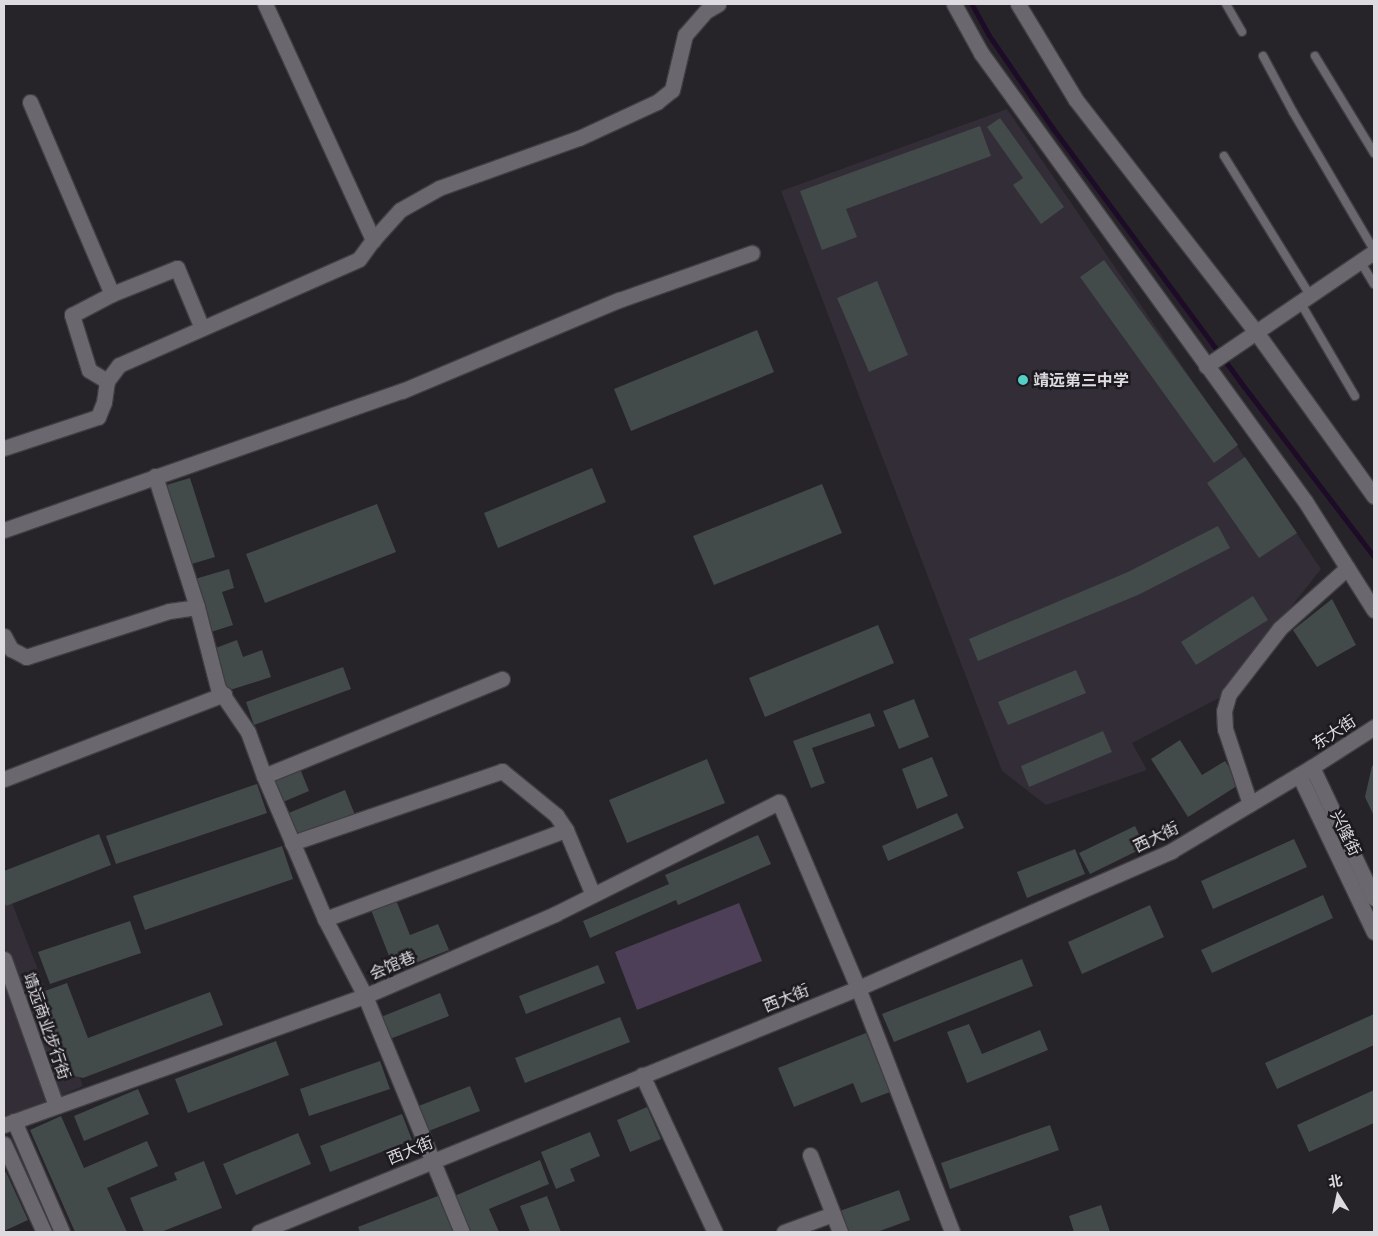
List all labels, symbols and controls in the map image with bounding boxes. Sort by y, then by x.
place label: 靖远第三中学 [1033,370,1129,390]
marker: 靖远第三中学 [1017,374,1029,386]
street label: 东大街 [1309,711,1359,753]
street label: 兴隆街 [1327,807,1365,859]
street label: 西大街 [1130,818,1182,856]
street label: 会馆巷 [366,947,418,983]
street label: 靖远商业步行街 [20,970,74,1082]
street label: 西大街 [760,980,812,1016]
street label: 西大街 [384,1132,436,1168]
north arrow [1313,1171,1363,1221]
text: 北 [1327,1171,1344,1191]

